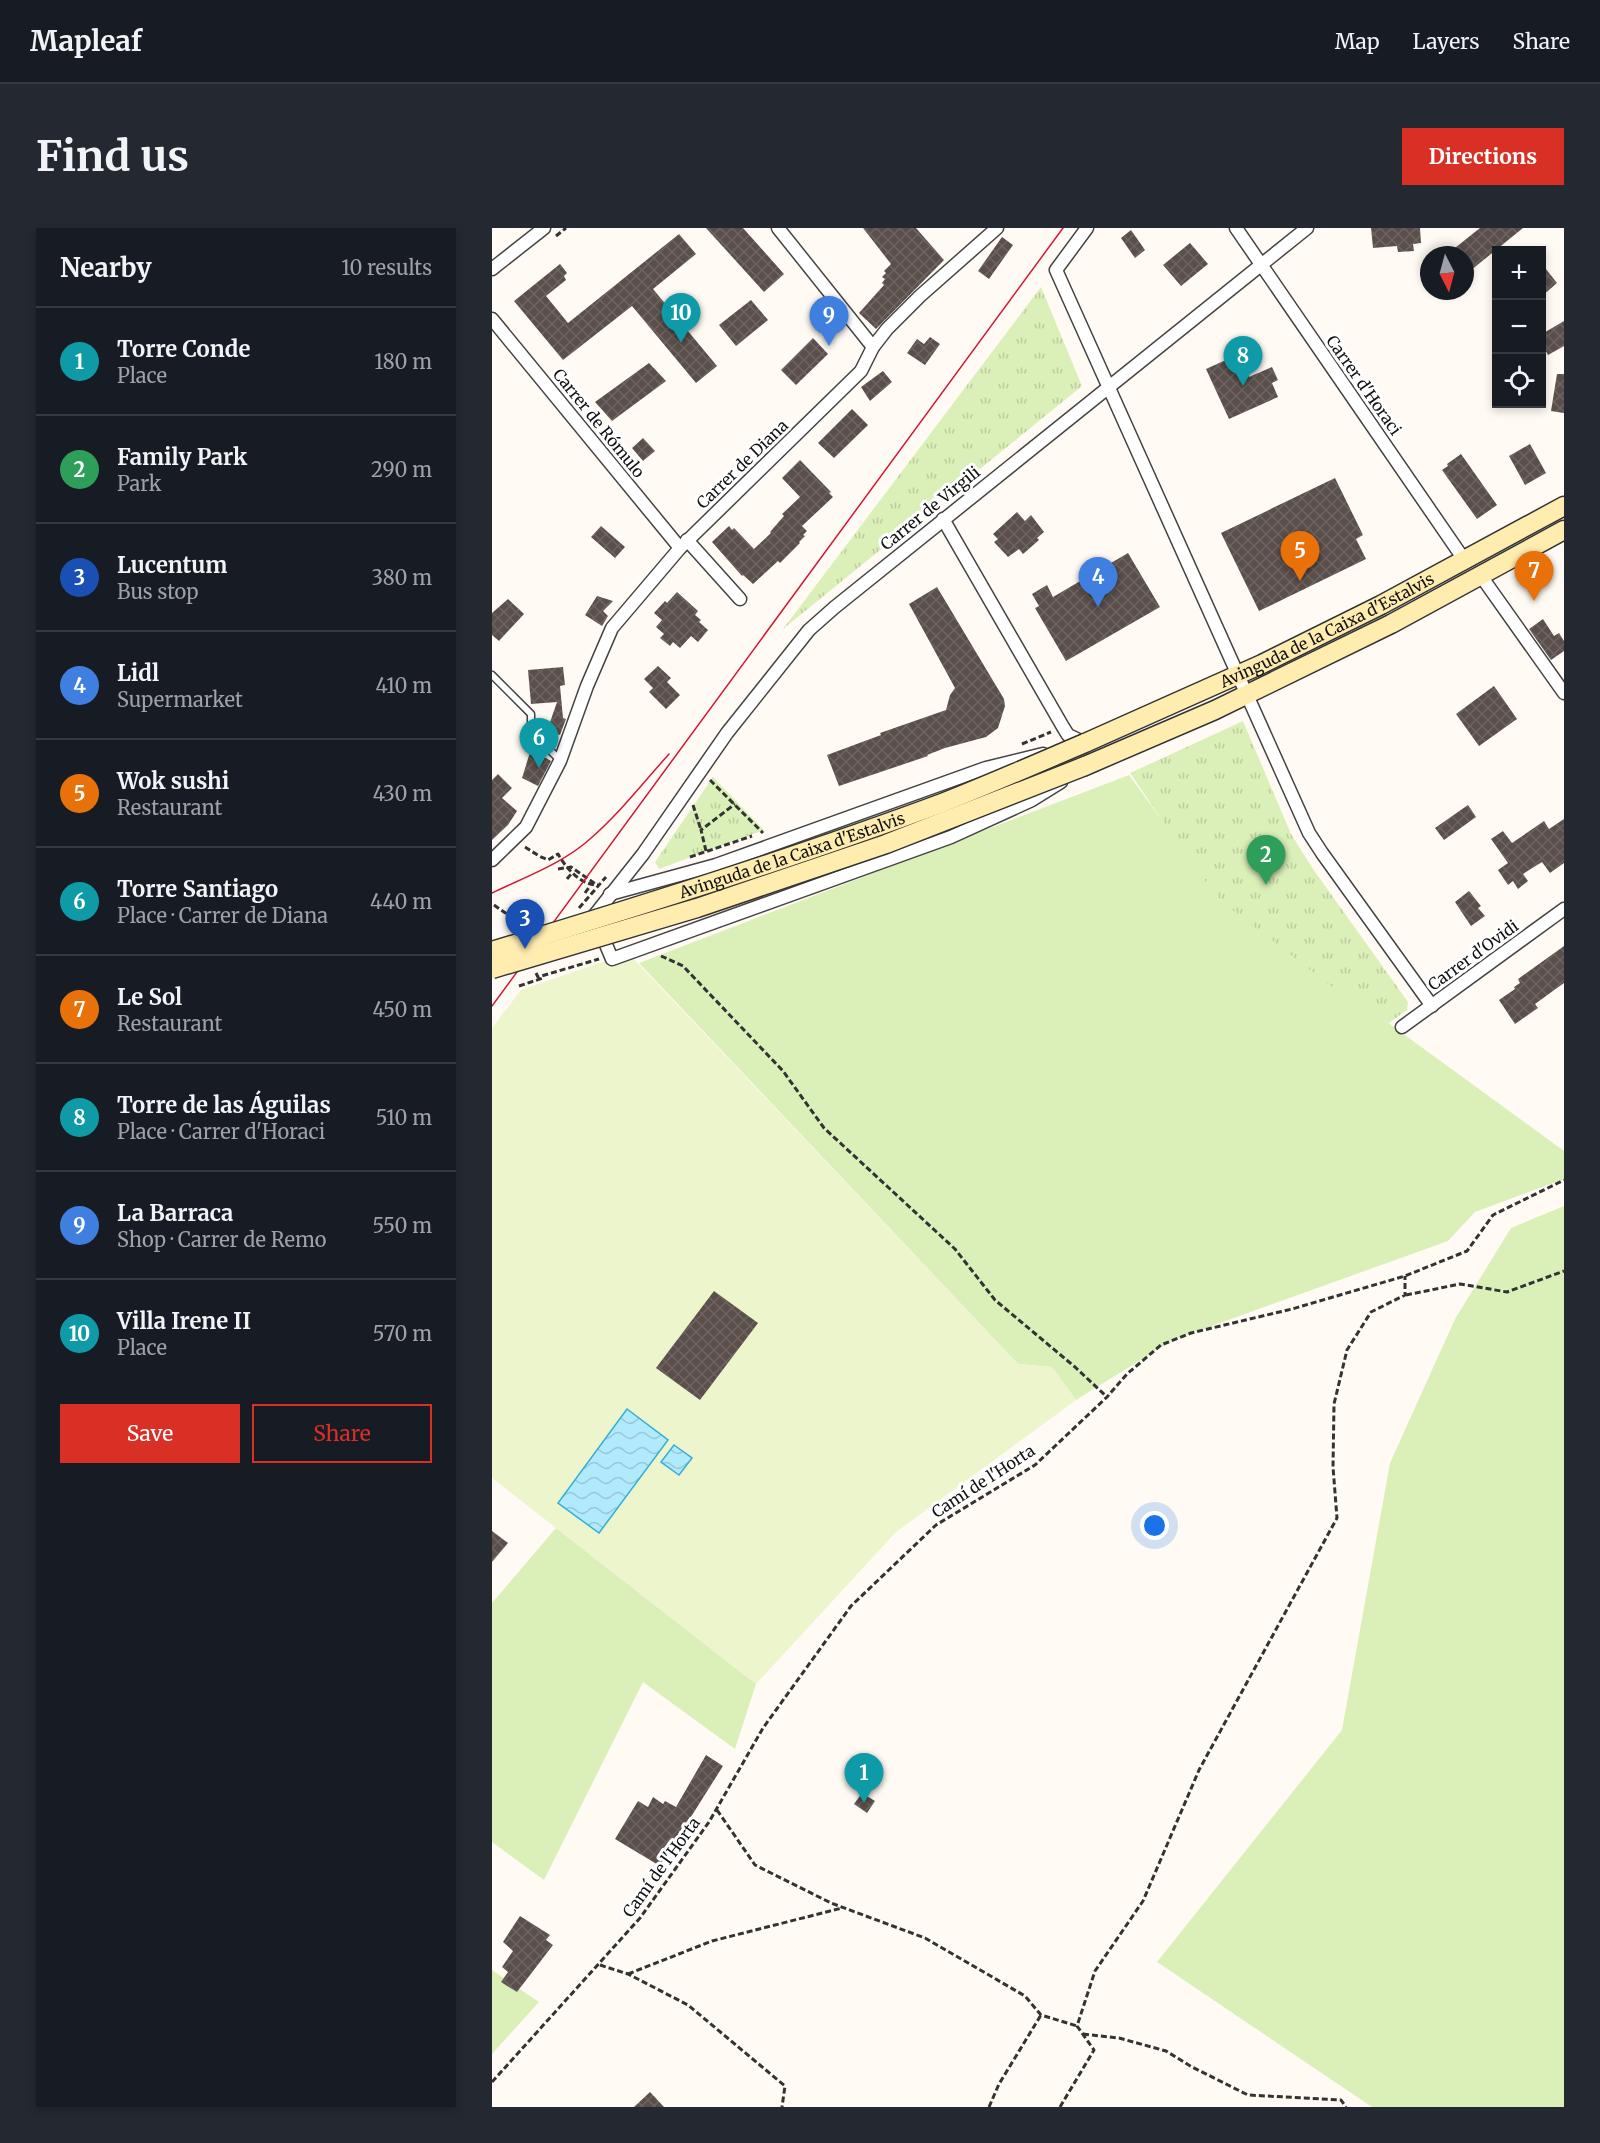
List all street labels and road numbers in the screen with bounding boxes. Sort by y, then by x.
street label: Carrer d'Horaci [1322,331,1406,439]
street label: Carrer de Rómulo [549,364,649,482]
street label: Carrer de Diana [692,415,792,513]
street label: Carrer de Virgili [876,462,984,554]
street label: Avinguda de la Caixa d'Estalvis [1216,568,1438,692]
street label: Avinguda de la Caixa d'Estalvis [676,807,908,903]
street label: Carrer d'Ovidi [1424,915,1522,995]
street label: Camí de l'Horta [928,1440,1039,1522]
street label: Camí de l'Horta [618,1813,704,1921]

